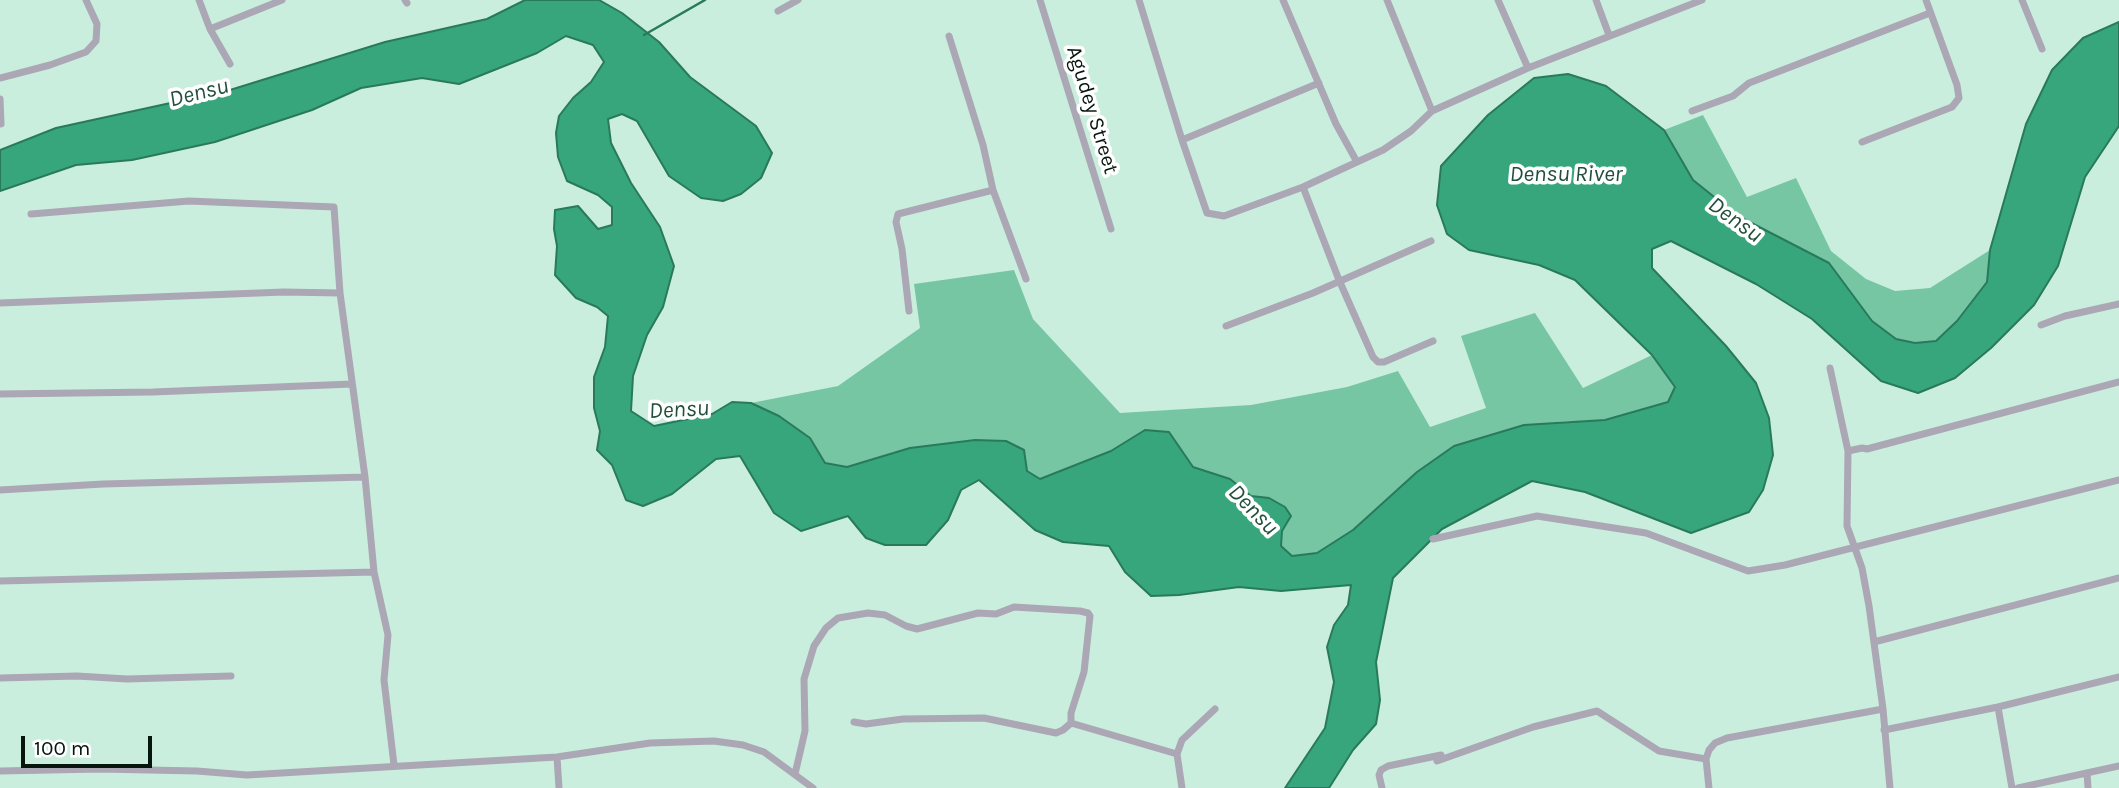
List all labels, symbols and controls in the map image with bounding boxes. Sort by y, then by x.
street label: Agudey Street [1061,43,1123,177]
water label: Densu [166,72,232,114]
water label: Densu River [1510,160,1622,188]
water label: Densu [1703,191,1767,249]
water label: Densu [648,395,710,425]
water label: Densu [1222,479,1284,541]
scale bar [24,722,156,766]
text: 100 m [34,736,91,760]

